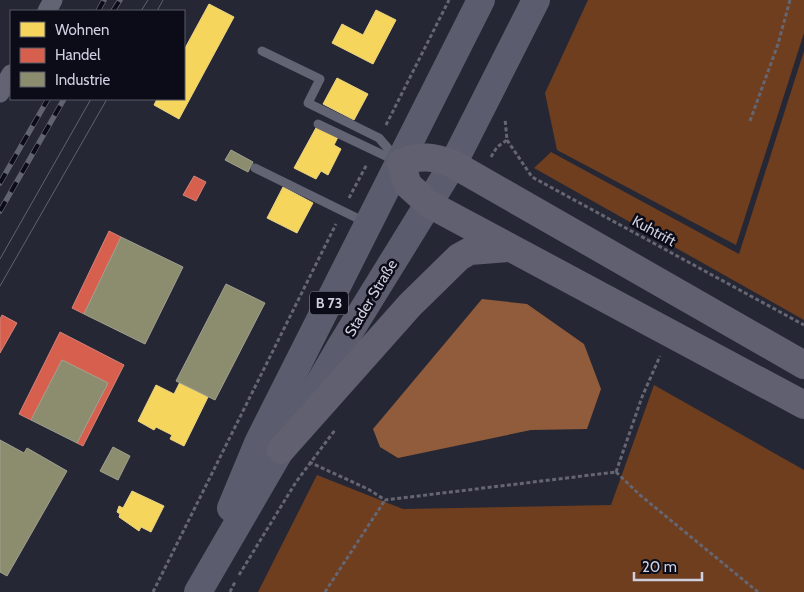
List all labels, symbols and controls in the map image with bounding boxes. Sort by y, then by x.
legend [10,10,185,100]
text: Wohnen [55,21,109,39]
text: Handel [55,46,101,64]
text: Industrie [55,71,110,89]
street label: Kuhtrift [629,212,679,250]
street label: Stader Straße [341,256,401,340]
road number: B 73 [310,292,348,314]
scale bar [634,550,702,582]
text: 20 m [642,558,677,576]

